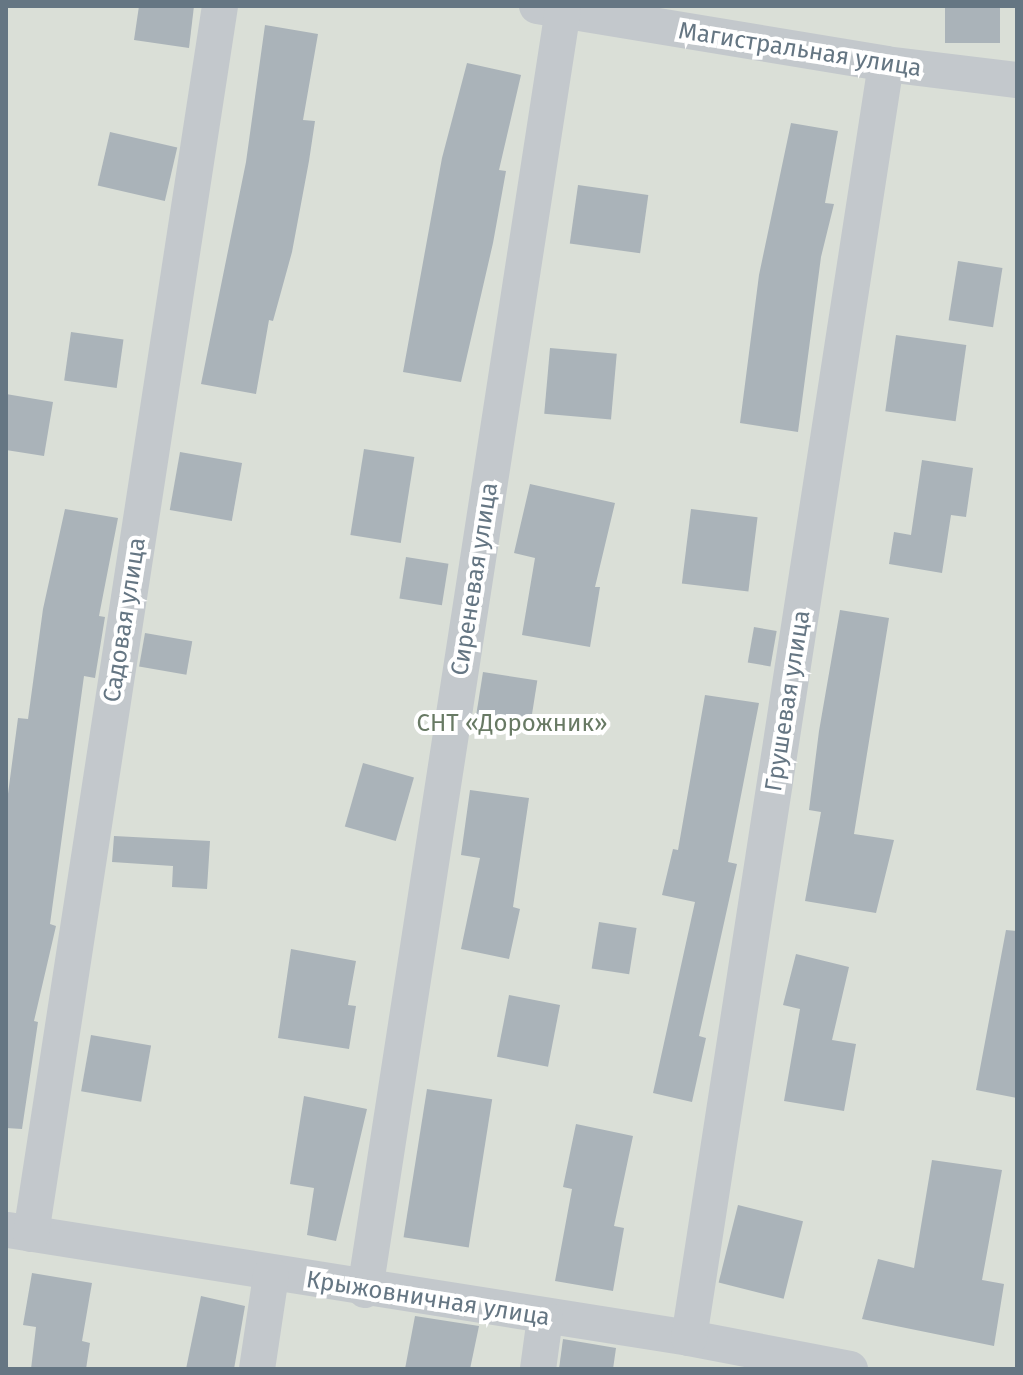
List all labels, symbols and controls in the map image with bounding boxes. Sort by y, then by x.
street label: Магистральная улица [676,17,924,83]
street label: Сиреневая улица [446,480,504,678]
street label: Садовая улица [98,536,152,704]
street label: Грушевая улица [759,608,817,794]
park label: СНТ «Дорожник» [417,710,607,738]
street label: Крыжовничная улица [304,1266,552,1332]

